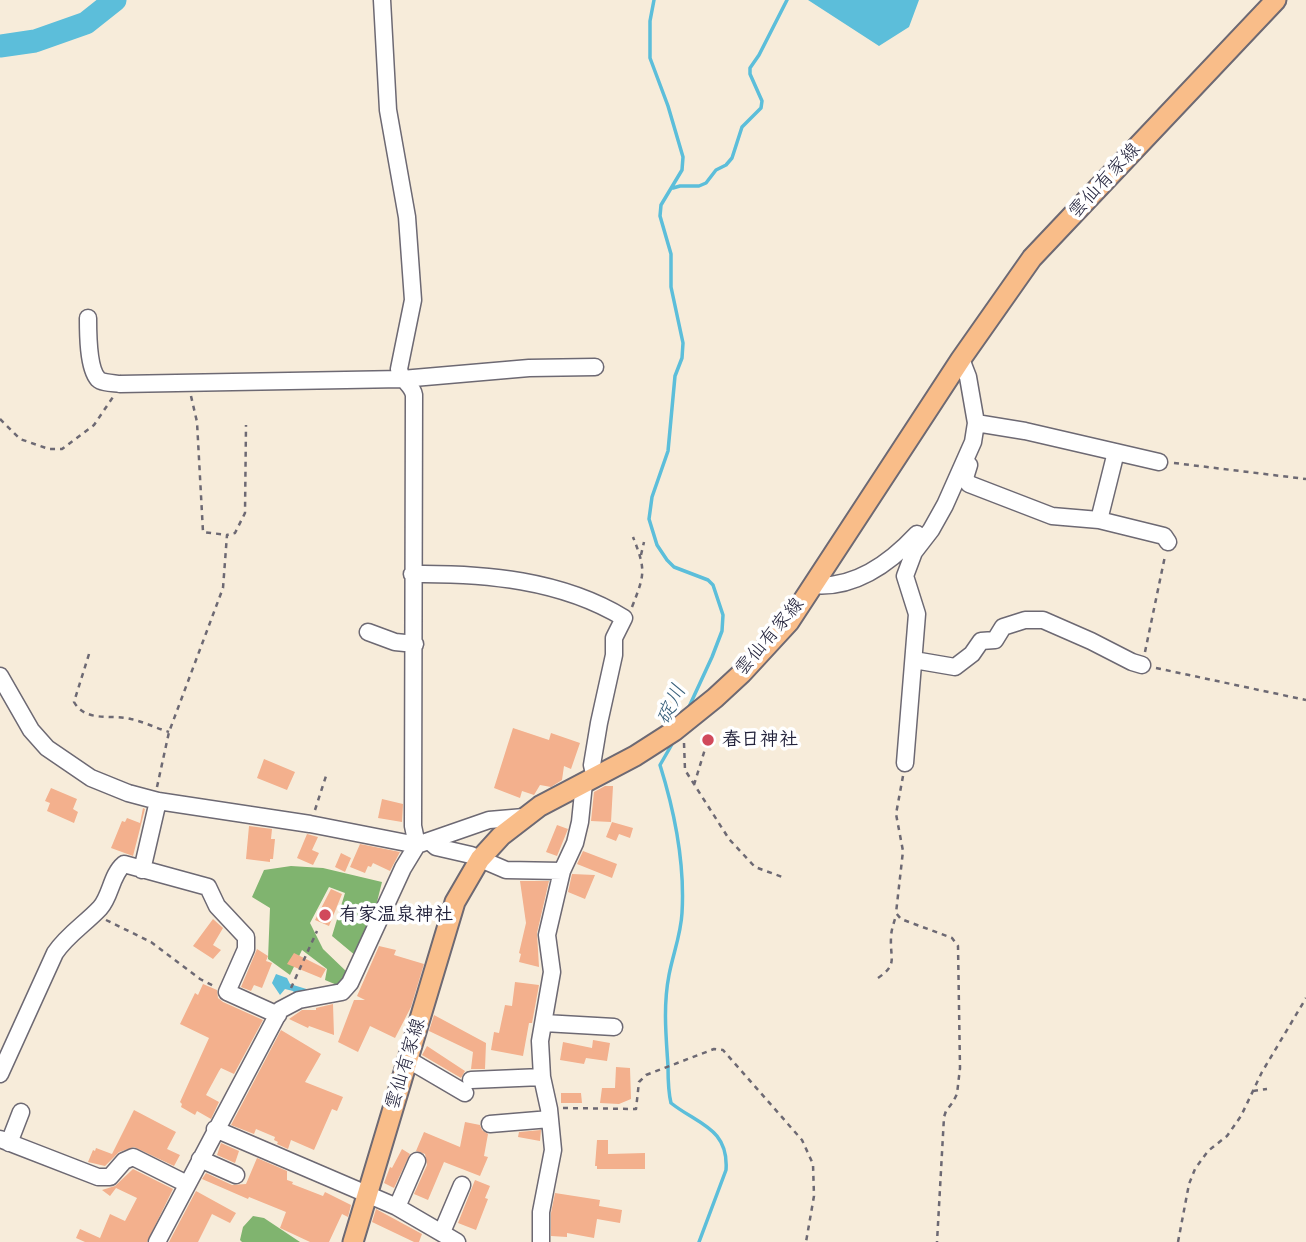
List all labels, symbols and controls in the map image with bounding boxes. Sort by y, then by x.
street label: 雲仙有家線 [1064,138,1146,224]
street label: 雲仙有家線 [731,593,809,681]
water label: 碇川 [651,681,693,729]
place label: 春日神社 [722,729,798,751]
marker: 春日神社 [700,732,716,748]
place label: 有家温泉神社 [339,904,453,926]
marker: 有家温泉神社 [317,907,333,923]
street label: 雲仙有家線 [381,1015,431,1113]

